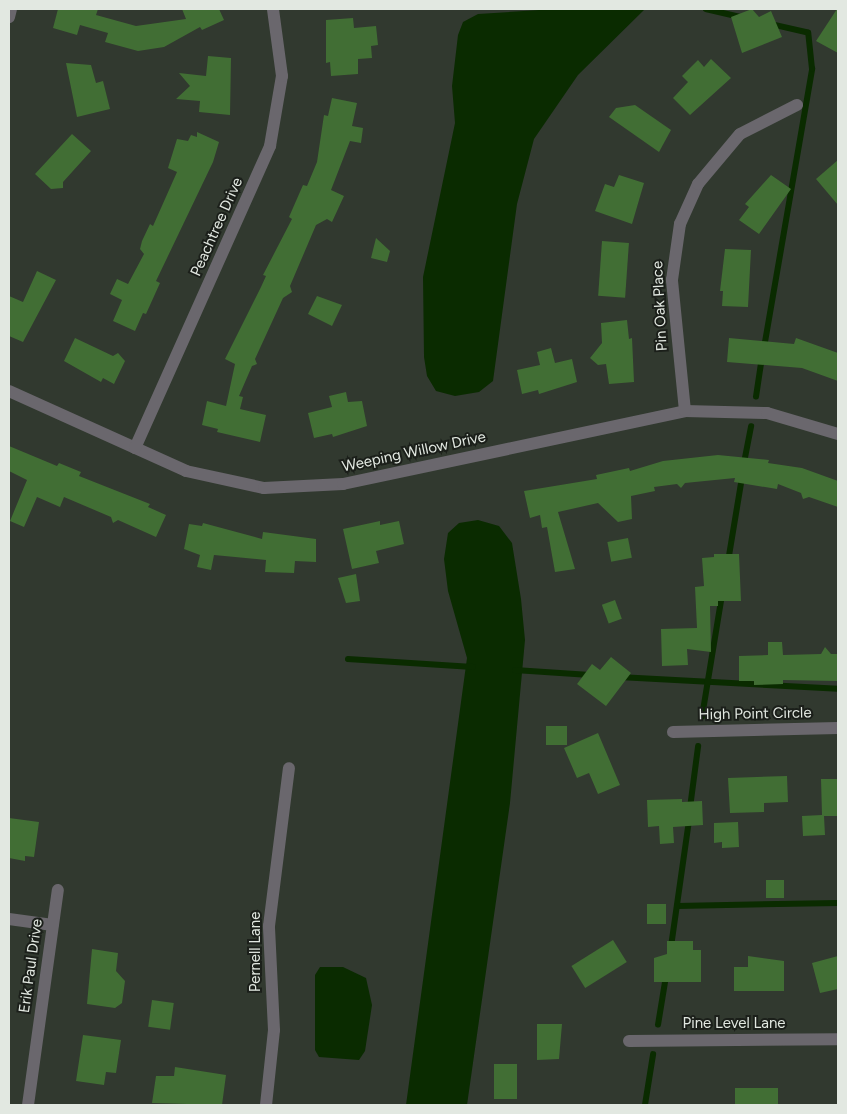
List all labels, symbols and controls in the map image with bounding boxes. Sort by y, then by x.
street label: Peachtree Drive [187,175,247,279]
street label: Pin Oak Place [649,260,671,352]
street label: Weeping Willow Drive [340,428,488,476]
street label: High Point Circle [698,704,812,724]
street label: Pernell Lane [247,912,265,992]
street label: Erik Paul Drive [16,918,46,1014]
street label: Pine Level Lane [682,1015,786,1033]

